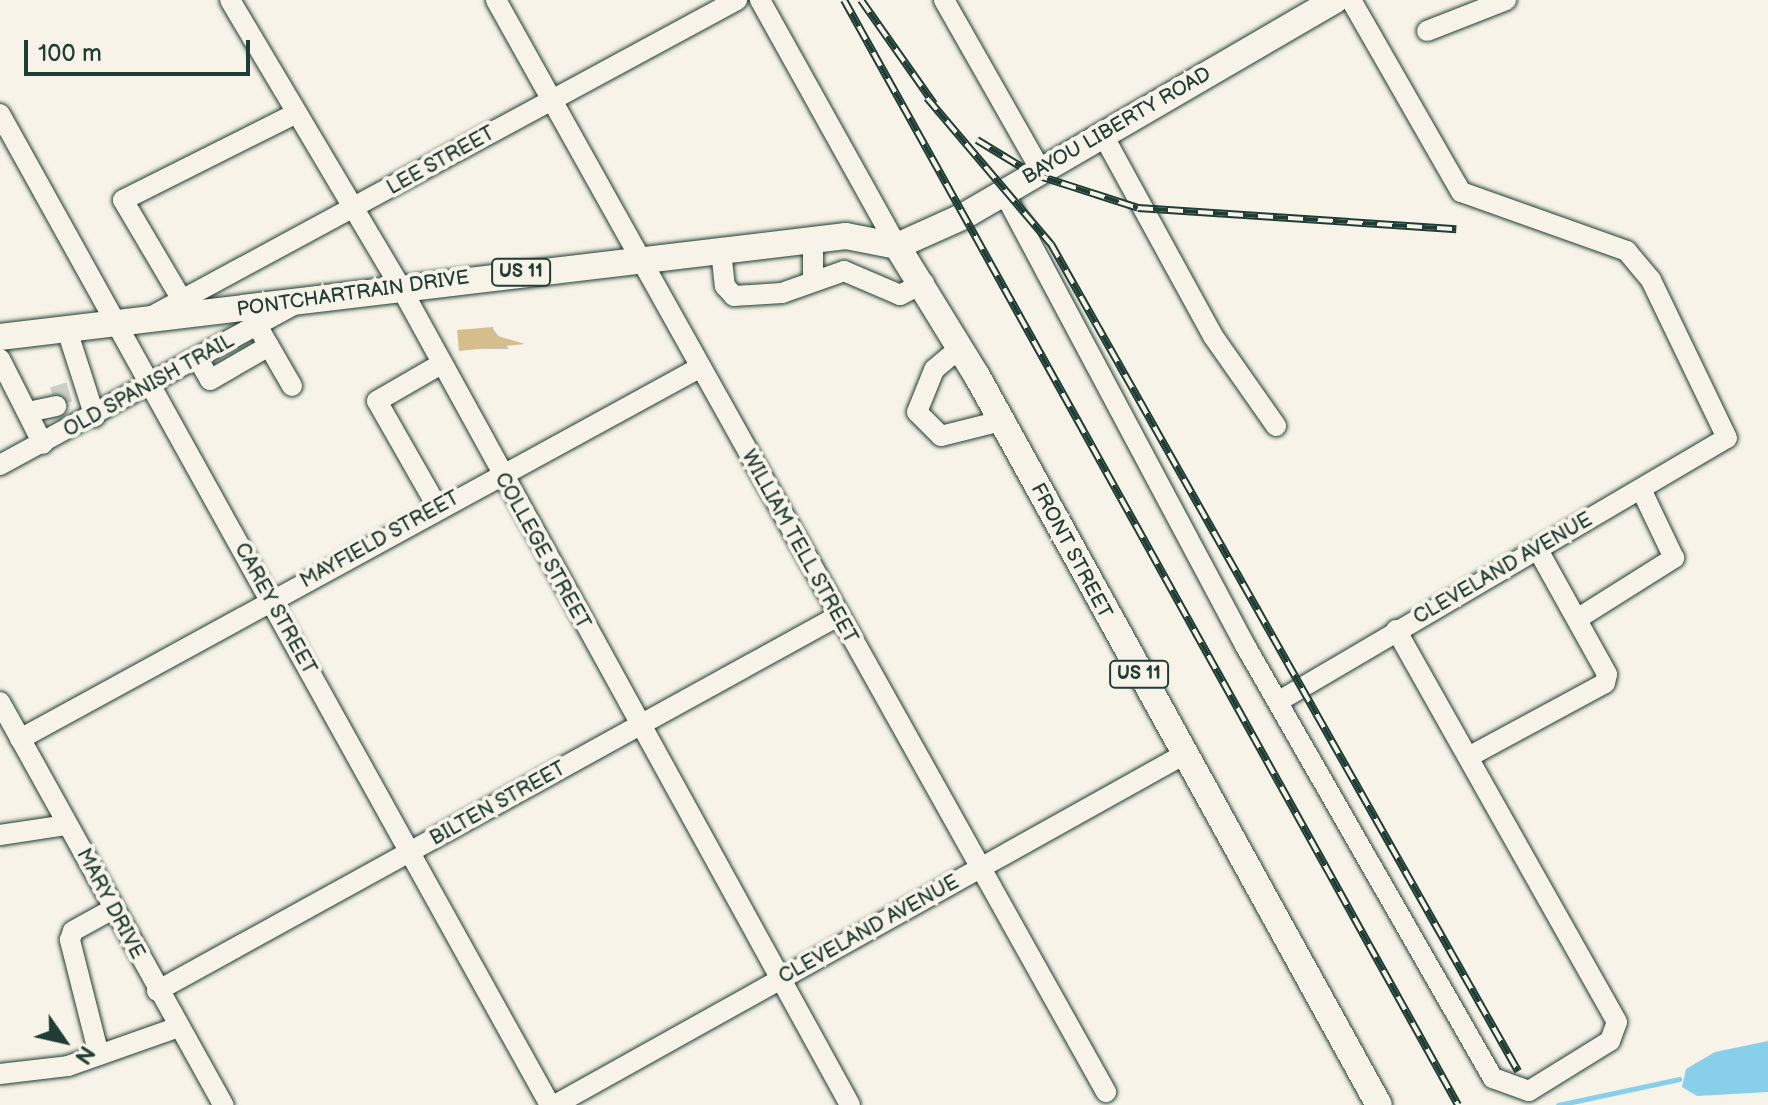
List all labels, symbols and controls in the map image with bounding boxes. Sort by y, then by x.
scale bar [28,24,254,74]
text: 100 m [38,39,102,68]
street label: BAYOU LIBERTY ROAD [1019,62,1215,190]
street label: LEE STREET [383,122,499,200]
road number: US 11 [491,258,551,286]
street label: PONTCHARTRAIN DRIVE [235,266,471,322]
street label: OLD SPANISH TRAIL [59,329,239,443]
street label: WILLIAM TELL STREET [736,446,862,648]
street label: COLLEGE STREET [489,469,595,633]
street label: FRONT STREET [1025,479,1117,623]
street label: MAYFIELD STREET [296,486,464,594]
street label: CLEVELAND AVENUE [1409,508,1597,630]
street label: CAREY STREET [229,539,321,679]
road number: US 11 [1109,660,1169,688]
street label: BILTEN STREET [426,757,570,851]
street label: MARY DRIVE [71,845,149,963]
street label: CLEVELAND AVENUE [775,871,963,989]
north arrow [24,1001,104,1081]
text: N [68,1040,100,1069]

